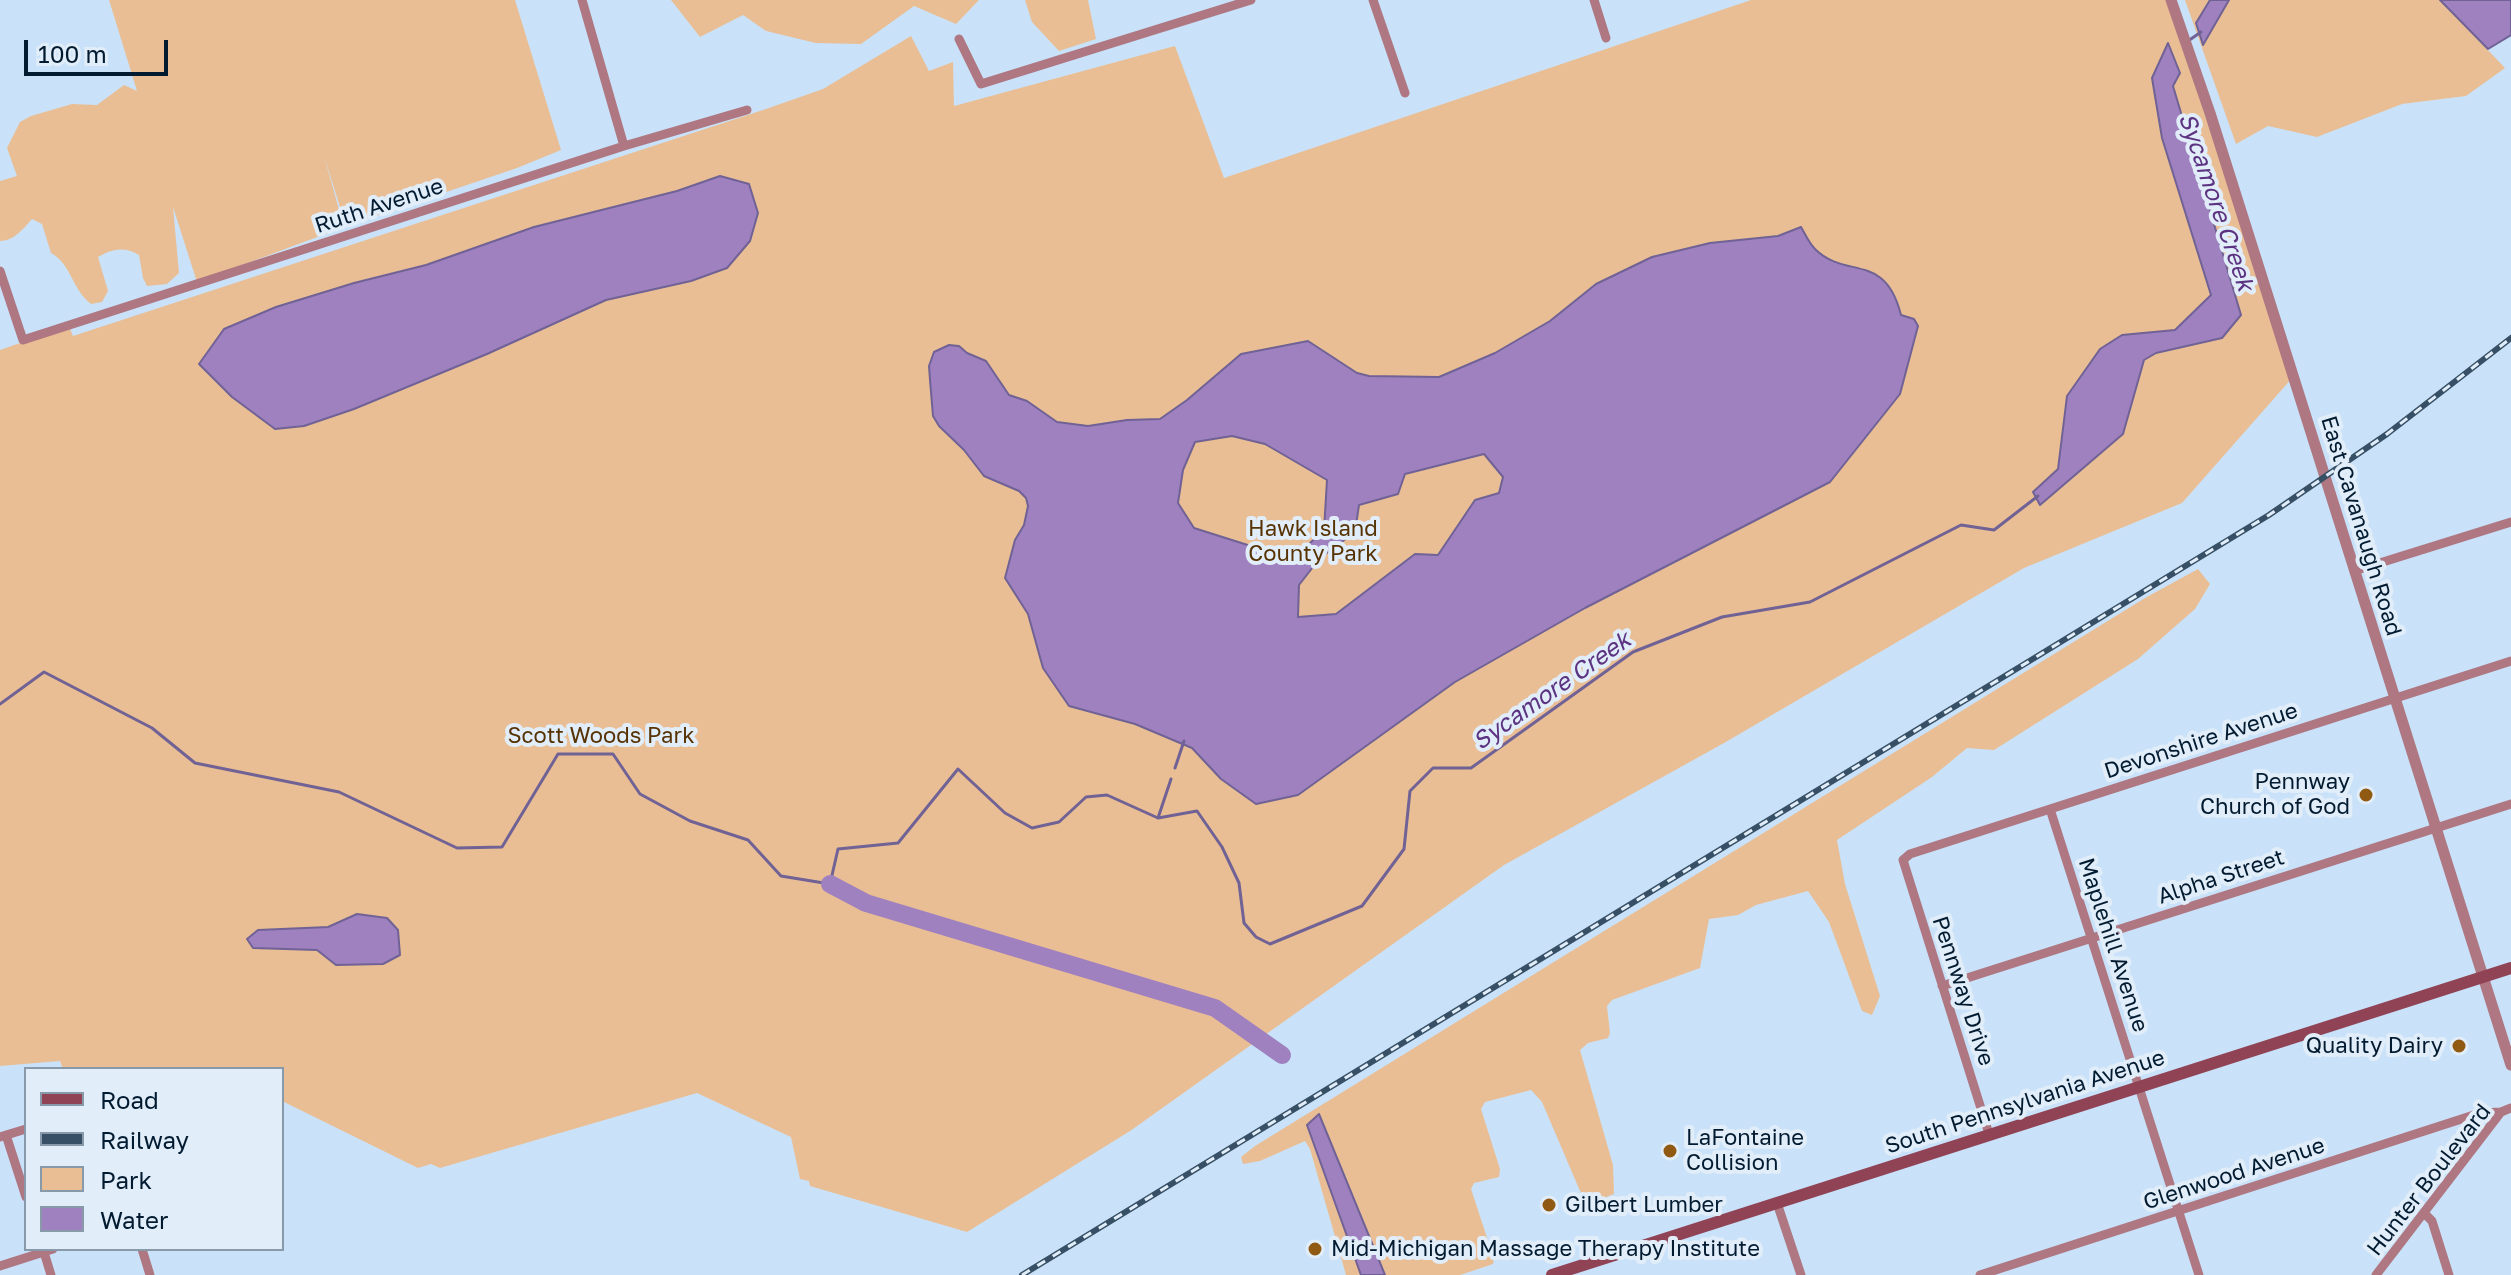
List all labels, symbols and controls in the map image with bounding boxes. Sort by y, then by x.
scale bar [28,24,172,74]
text: 100 m [38,39,107,68]
water label: Sycamore Creek [2172,109,2260,295]
street label: Ruth Avenue [312,173,446,239]
street label: East Cavanaugh Road [2315,413,2407,639]
park label: Hawk Island County Park [1248,516,1378,568]
water label: Sycamore Creek [1467,626,1637,756]
street label: Devonshire Avenue [2101,697,2301,785]
park label: Scott Woods Park [507,723,695,749]
place label: Pennway Church of God [2200,769,2350,820]
marker: Pennway Church of God [2357,786,2375,804]
street label: Alpha Street [2154,844,2288,910]
street label: Maplehill Avenue [2072,855,2154,1035]
street label: Pennway Drive [1926,913,2000,1069]
place label: Quality Dairy [2306,1033,2443,1059]
marker: Quality Dairy [2450,1037,2468,1055]
street label: South Pennsylvania Avenue [1882,1044,2168,1160]
legend [24,1067,284,1251]
text: Road [100,1085,159,1114]
street label: Hunter Boulevard [2362,1099,2496,1261]
text: Railway [100,1125,189,1154]
place label: LaFontaine Collision [1686,1125,1804,1176]
street label: Glenwood Avenue [2140,1132,2328,1216]
marker: LaFontaine Collision [1661,1142,1679,1160]
text: Park [100,1165,152,1194]
place label: Gilbert Lumber [1565,1192,1723,1218]
marker: Gilbert Lumber [1540,1196,1558,1214]
text: Water [100,1205,168,1234]
place label: Mid-Michigan Massage Therapy Institute [1331,1236,1760,1262]
marker: Mid-Michigan Massage Therapy Institute [1306,1240,1324,1258]

